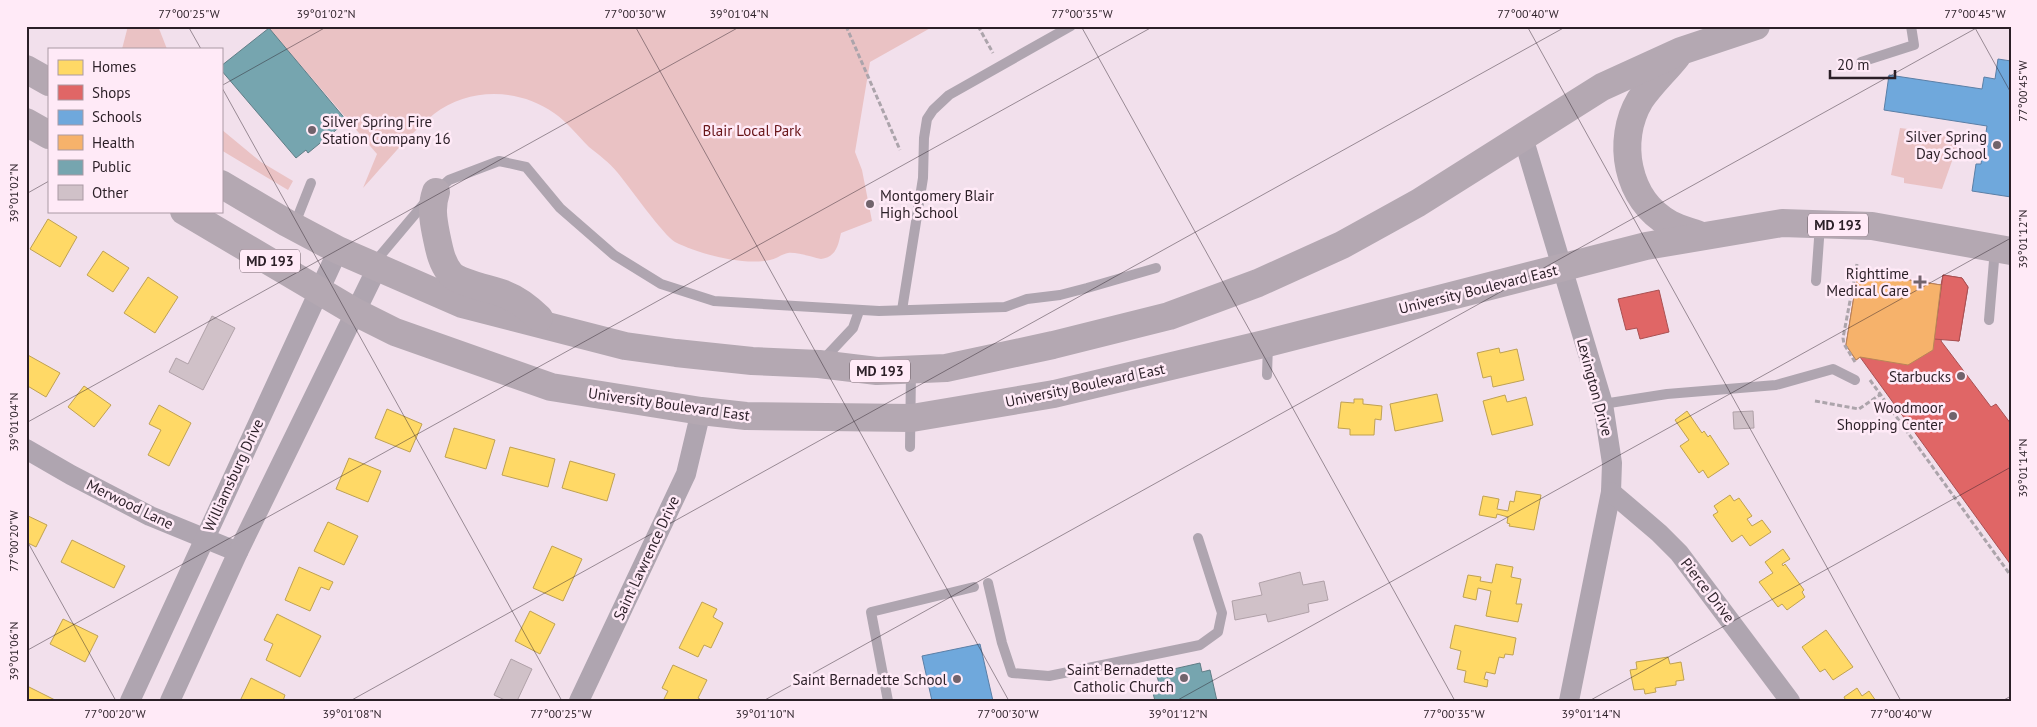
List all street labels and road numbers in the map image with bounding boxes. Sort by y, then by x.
road number: MD 193 [1808,214,1868,236]
road number: MD 193 [240,250,300,272]
street label: University Boulevard East [1397,260,1559,318]
street label: Lexington Drive [1573,336,1617,438]
street label: University Boulevard East [1003,359,1167,411]
road number: MD 193 [850,360,910,382]
street label: University Boulevard East [587,383,751,425]
street label: Williamsburg Drive [199,416,267,534]
street label: Merwood Lane [83,475,177,533]
street label: Saint Lawrence Drive [609,493,683,623]
street label: Pierce Drive [1677,554,1739,626]

